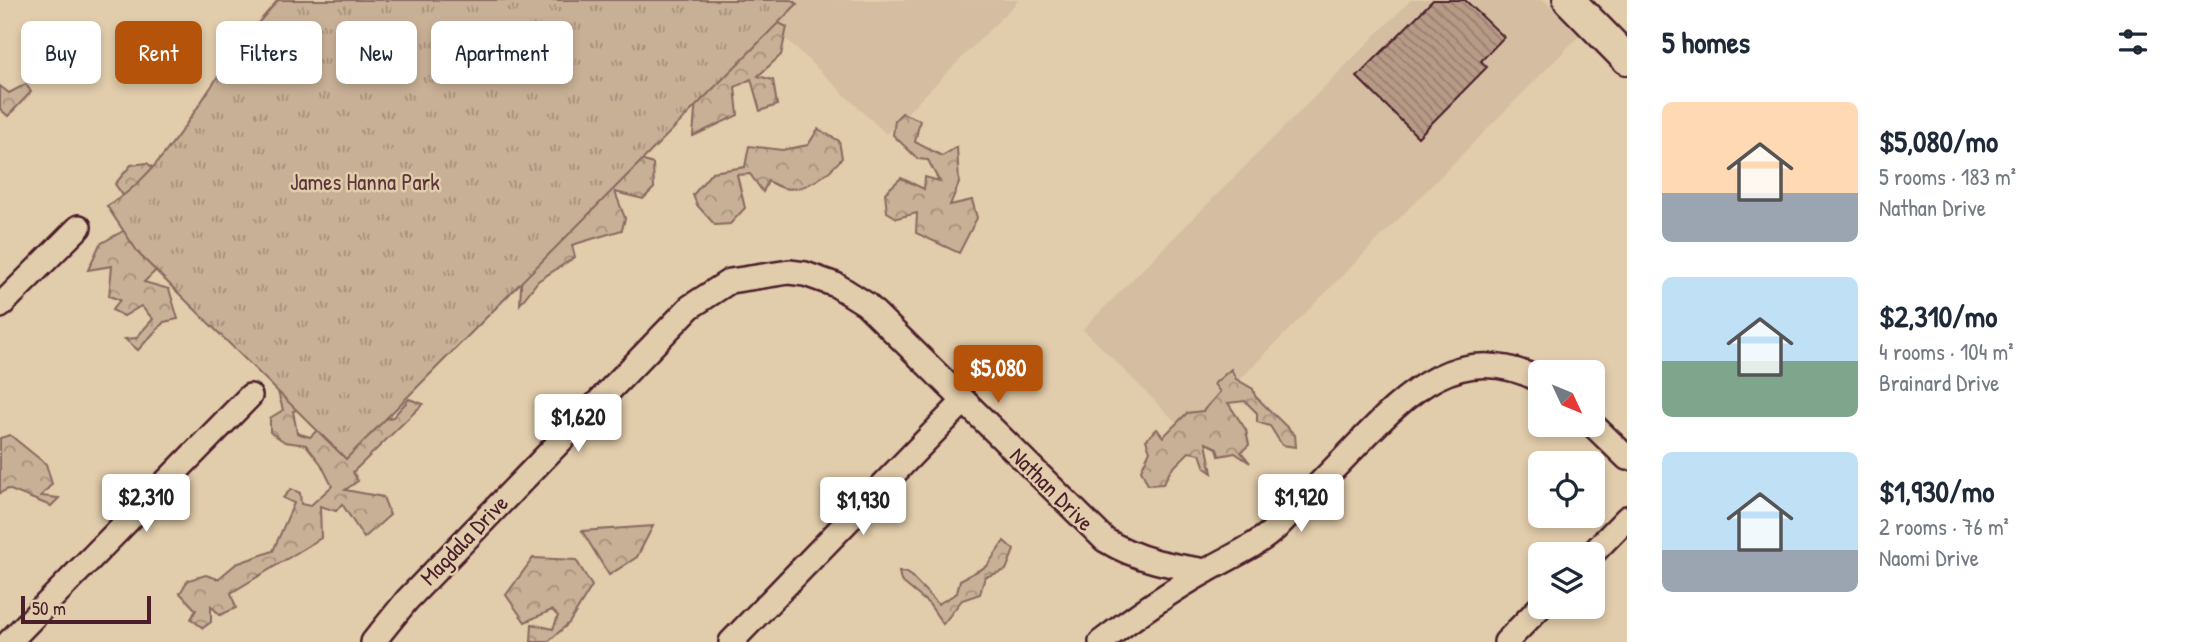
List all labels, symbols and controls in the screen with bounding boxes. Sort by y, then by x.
chip: Buy [21,21,101,84]
chip: Rent [115,21,202,84]
chip: Filters [216,21,322,84]
chip: New [336,21,417,84]
chip: Apartment [431,21,573,84]
text: 5 homes [1662,22,1750,62]
icon: filters [2114,23,2152,61]
text: $5,080/mo [1879,121,1998,161]
icon: home [1718,130,1802,214]
text: 5 rooms · 183 m² [1879,161,2016,192]
park label: James Hanna Park [290,166,440,197]
text: Nathan Drive [1879,192,1986,223]
text: $2,310/mo [1879,296,1997,336]
icon: home [1718,305,1802,389]
text: 4 rooms · 104 m² [1879,336,2013,367]
pin: $5,080 [941,346,1055,405]
text: $5,080 [970,352,1026,383]
north arrow [1528,360,1605,438]
map controls [1528,360,1605,619]
text: Brainard Drive [1879,367,2000,398]
pin: $1,620 [521,394,635,454]
text: $1,620 [551,401,605,432]
street label: Nathan Drive [1004,440,1101,537]
button: locate [1528,451,1605,528]
text: $1,930/mo [1879,471,1994,511]
pin: $2,310 [89,475,203,534]
pin: $1,920 [1244,475,1358,534]
pin: $1,930 [806,477,920,537]
icon: home [1718,480,1802,564]
text: $2,310 [118,481,174,512]
text: $1,920 [1274,481,1328,512]
text: $1,930 [836,484,890,515]
street label: Magdala Drive [413,488,515,592]
text: 2 rooms · 76 m² [1879,511,2009,542]
button: layers [1528,542,1605,619]
text: Naomi Drive [1879,542,1979,573]
scale bar [21,593,150,625]
text: 50 m [32,595,66,621]

